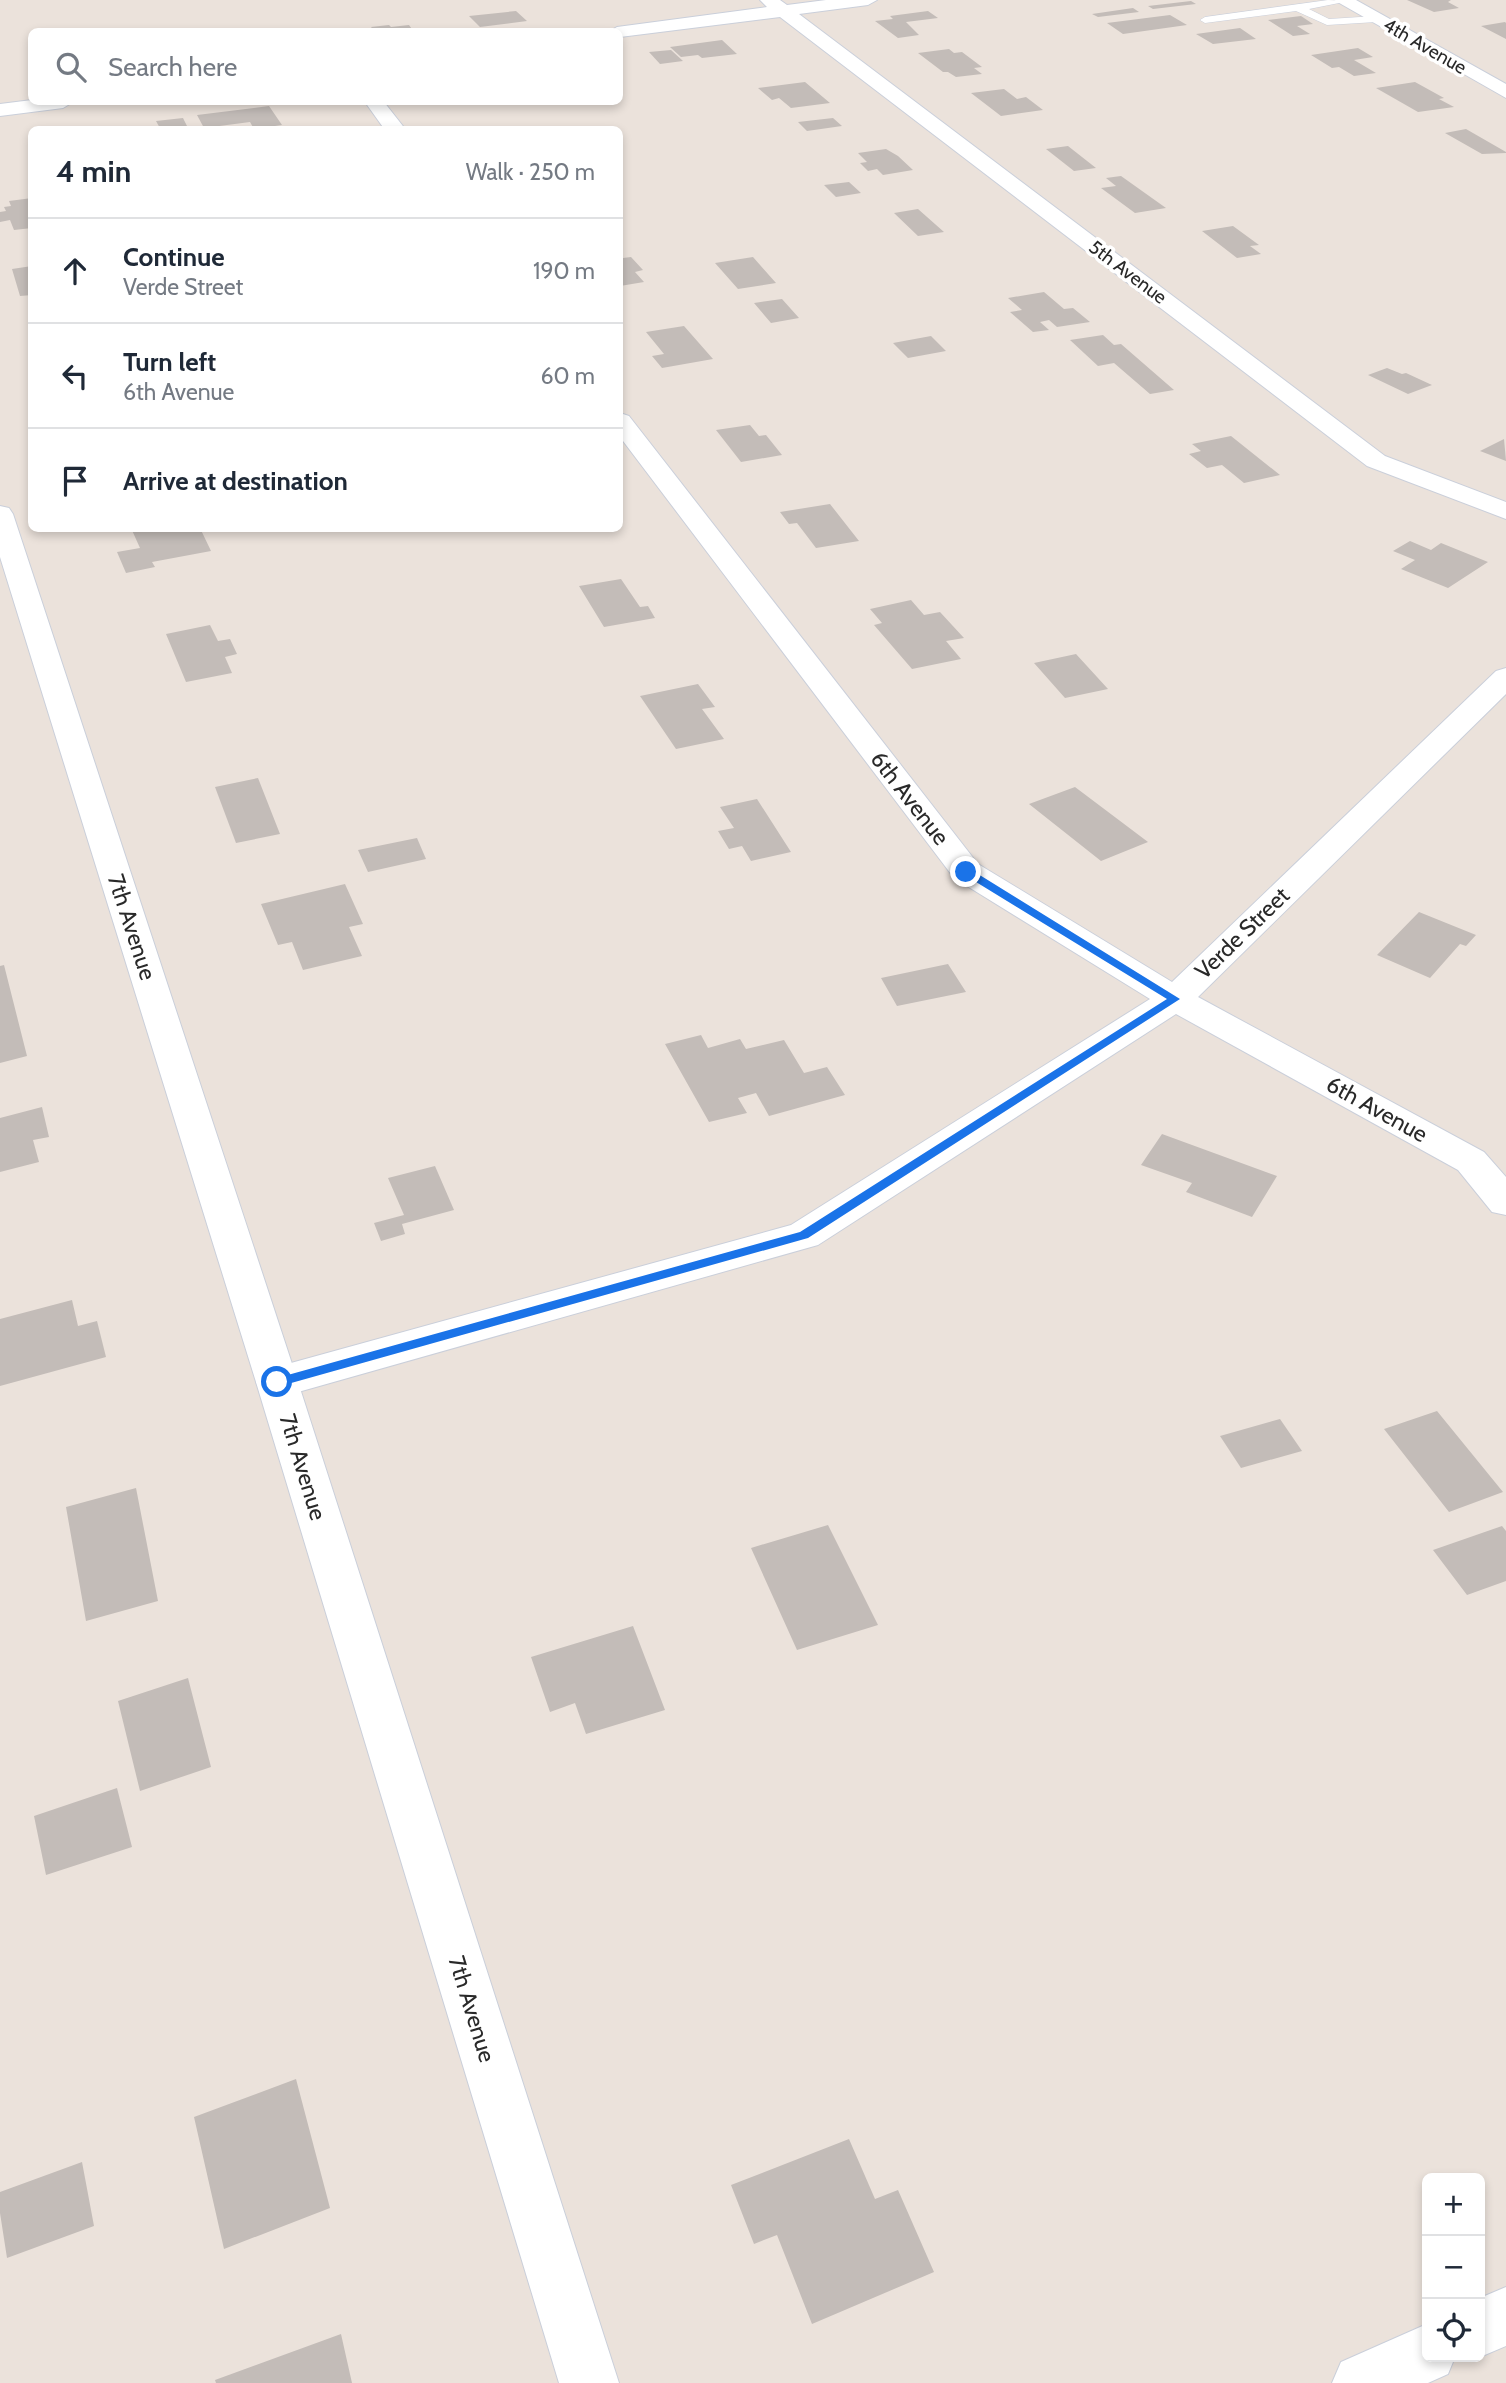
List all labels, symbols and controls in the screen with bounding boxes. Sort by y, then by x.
street label: 4th Avenue [1379,13,1471,79]
search box [28,28,623,105]
icon: search [52,48,90,86]
text: Search here [108,51,237,83]
text: 4 min [56,153,131,190]
text: Walk · 250 m [466,158,595,186]
street label: 5th Avenue [1085,235,1172,309]
text: Continue [123,241,225,273]
icon: ahead [56,252,94,290]
text: 190 m [533,257,595,285]
text: Verde Street [123,273,243,301]
text: Turn left [123,346,216,378]
icon: left [56,357,94,395]
text: 60 m [541,362,595,390]
text: 6th Avenue [123,378,234,406]
icon: arrive [56,462,94,500]
text: Arrive at destination [123,465,348,497]
street label: 6th Avenue [865,745,955,851]
route end [950,856,981,887]
street label: 7th Avenue [102,870,162,984]
street label: Verde Street [1189,881,1295,985]
street label: 6th Avenue [1322,1070,1433,1148]
route start [261,1366,292,1397]
street label: 7th Avenue [274,1410,333,1524]
street label: 7th Avenue [443,1952,502,2066]
map controls [1422,2173,1485,2362]
button: + [1422,2173,1485,2236]
button: − [1422,2236,1485,2299]
button: locate [1422,2299,1485,2362]

